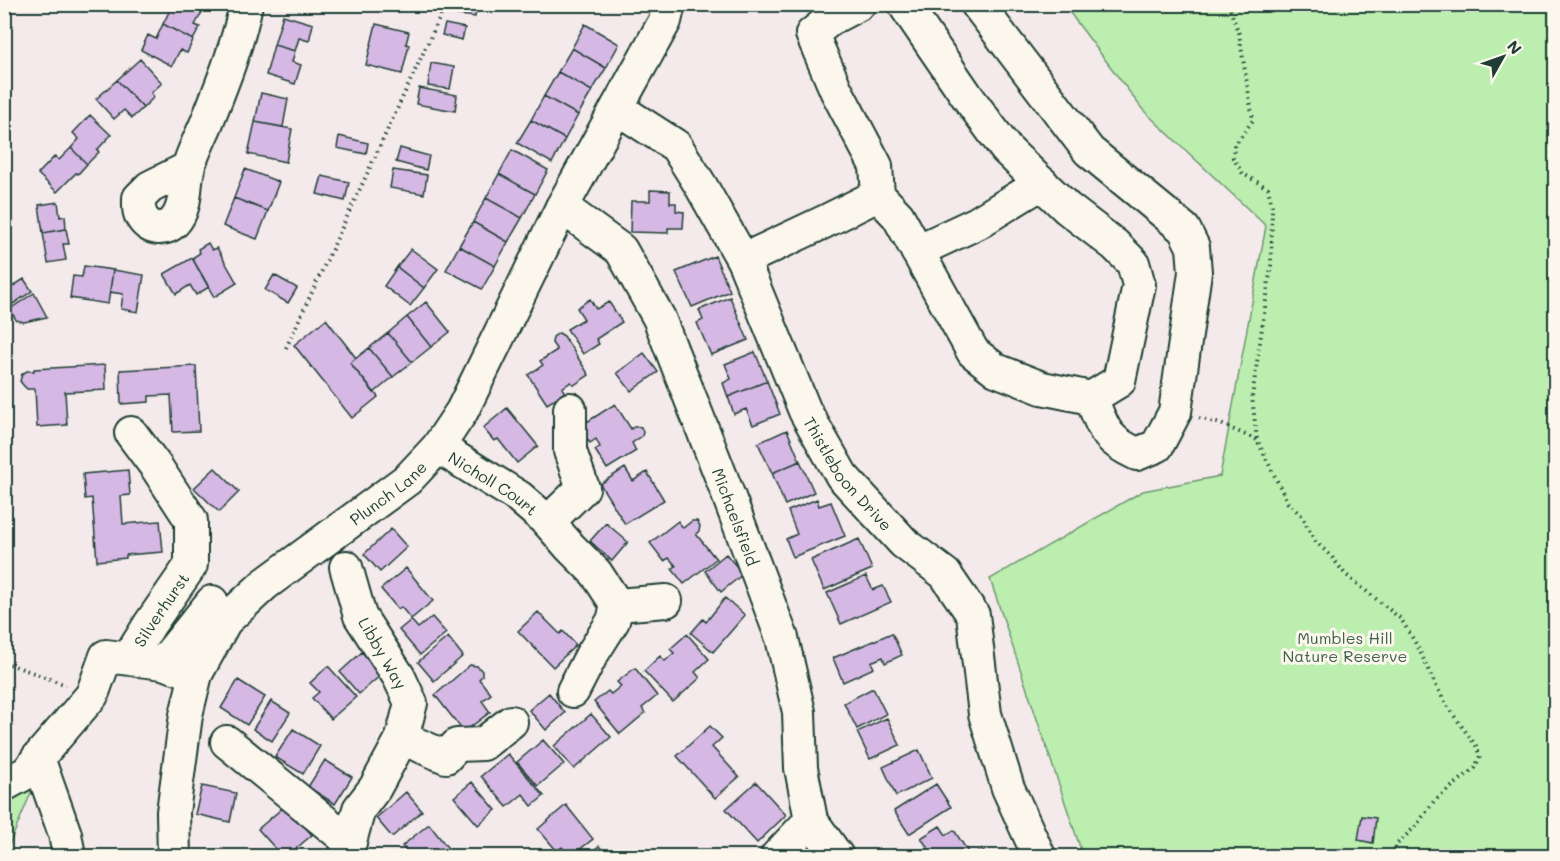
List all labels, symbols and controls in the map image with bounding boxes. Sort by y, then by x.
north arrow [1473,27,1533,87]
text: N [1503,36,1527,58]
street label: Thistleboon Drive [800,413,897,535]
street label: Nicholl Court [445,446,543,519]
street label: Plunch Lane [345,456,431,529]
street label: Michaelsfield [708,465,764,568]
street label: Silverhurst [128,568,193,650]
street label: Libby Way [354,613,412,693]
park label: Mumbles Hill Nature Reserve [1283,627,1407,666]

